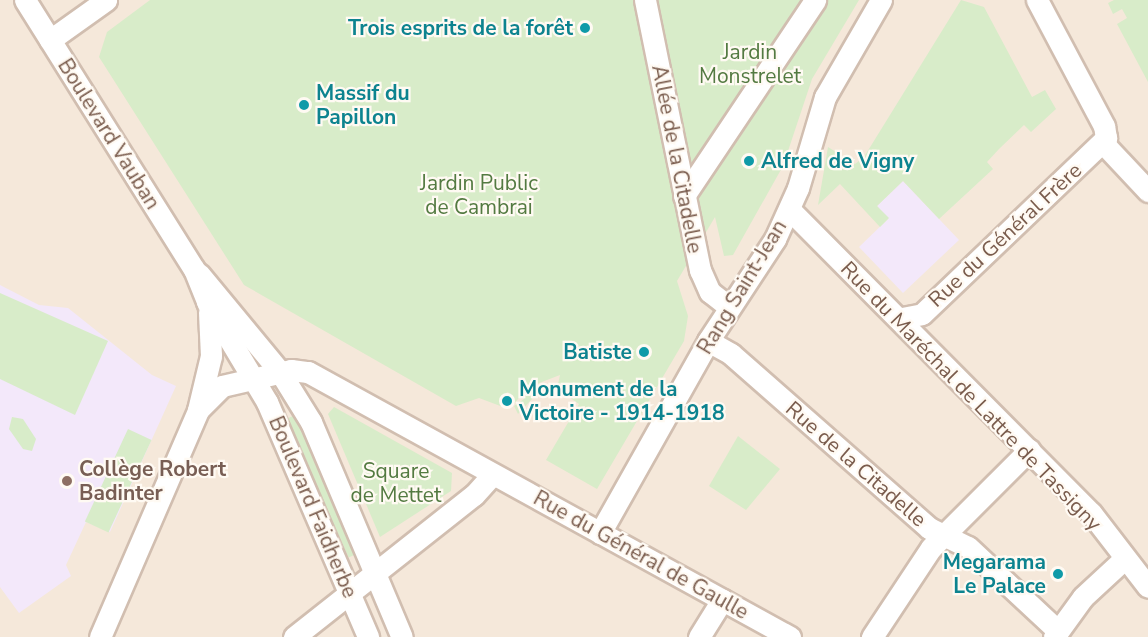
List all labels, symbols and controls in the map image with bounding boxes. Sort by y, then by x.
place label: Trois esprits de la forêt [348,15,573,41]
marker: Trois esprits de la forêt [578,21,592,35]
park label: Jardin Monstrelet [699,39,801,89]
street label: Boulevard Vauban [52,54,166,214]
street label: Allée de la Citadelle [646,63,708,255]
place label: Massif du Papillon [316,80,410,130]
marker: Massif du Papillon [297,98,311,112]
place label: Alfred de Vigny [761,148,914,174]
marker: Alfred de Vigny [742,154,756,168]
street label: Rue du Général Frère [923,158,1087,312]
park label: Jardin Public de Cambrai [420,170,538,220]
street label: Rang Saint-Jean [692,215,792,359]
street label: Rue du Maréchal de Lattre de Tassigny [835,256,1107,536]
place label: Batiste [563,339,632,365]
marker: Batiste [637,345,651,359]
place label: Monument de la Victoire - 1914-1918 [519,376,725,426]
marker: Monument de la Victoire - 1914-1918 [500,394,514,408]
street label: Rue de la Citadelle [780,396,932,532]
street label: Boulevard Faidherbe [263,412,363,602]
place label: Collège Robert Badinter [79,456,226,506]
park label: Square de Mettet [351,458,441,508]
marker: Collège Robert Badinter [60,474,74,488]
street label: Rue du Général de Gaulle [529,485,753,625]
place label: Megarama Le Palace [943,549,1046,599]
marker: Megarama Le Palace [1051,567,1065,581]

